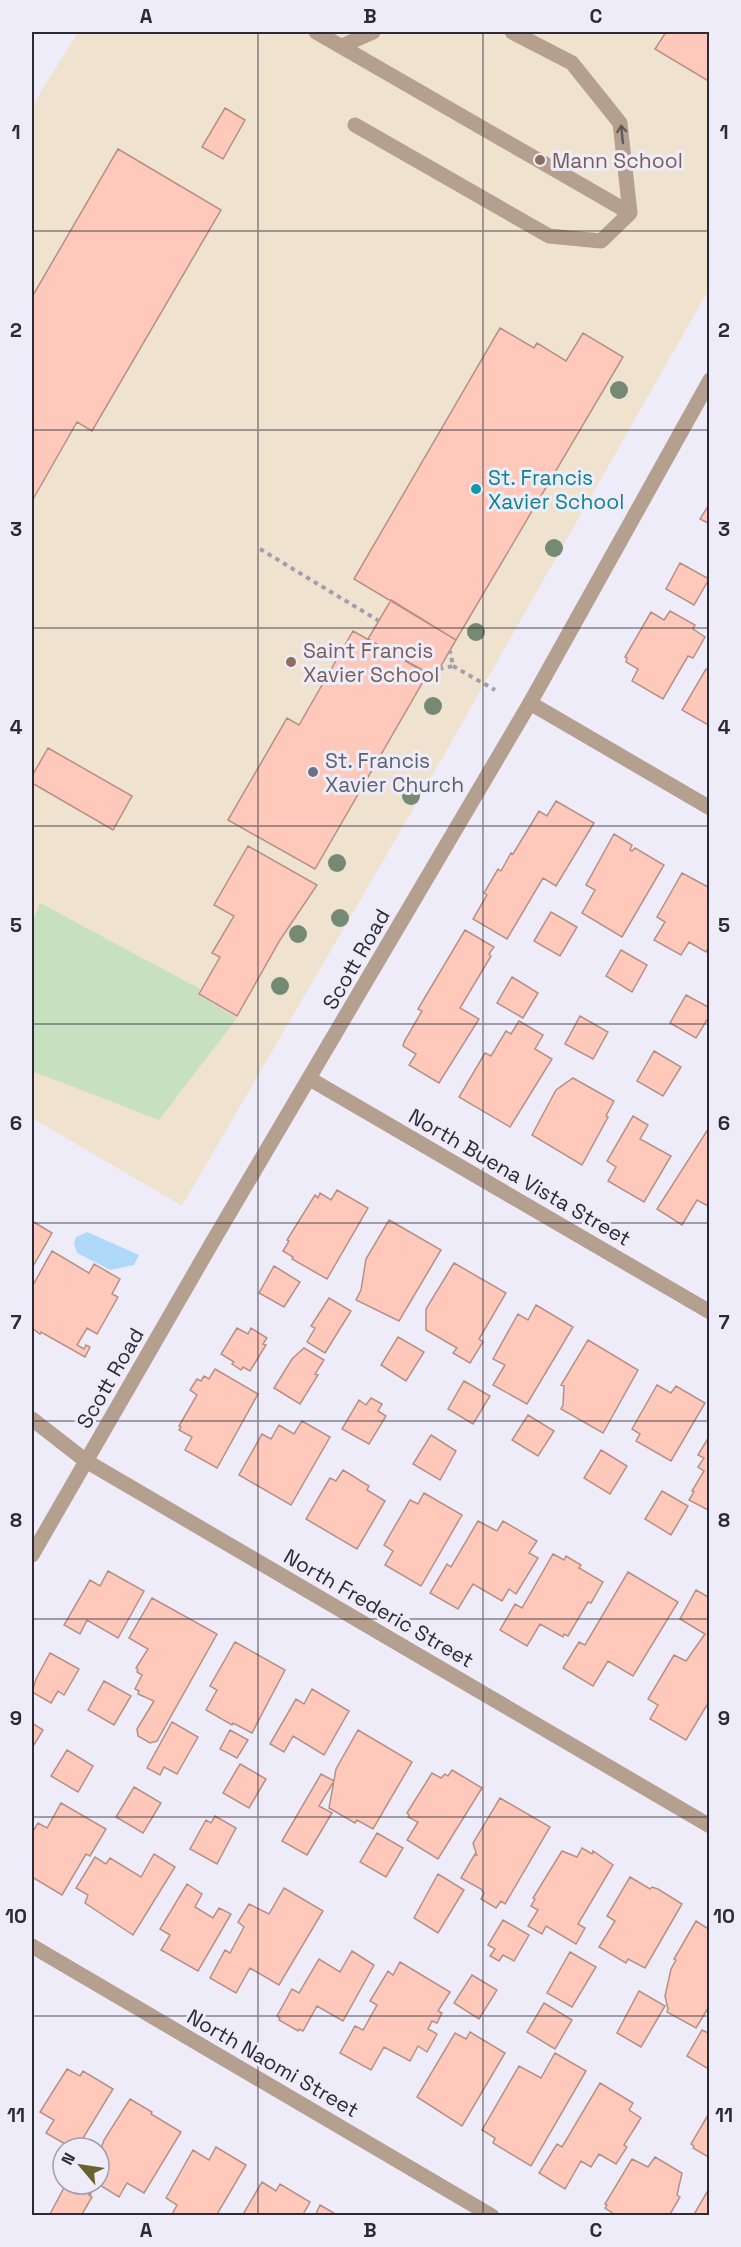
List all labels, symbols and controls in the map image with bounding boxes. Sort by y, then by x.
text: A [140,3,153,29]
text: B [363,3,377,29]
text: C [590,3,603,29]
text: 1 [11,119,21,145]
text: 1 [719,119,729,145]
one-way arrow [616,124,627,144]
place label: Mann School [552,147,683,174]
marker: Mann School [533,153,547,167]
text: 2 [10,317,22,343]
text: 2 [718,317,730,343]
place label: St. Francis Xavier School [488,464,624,515]
marker: St. Francis Xavier School [469,482,483,496]
text: 3 [10,516,22,542]
text: 3 [718,516,730,542]
place label: Saint Francis Xavier School [303,637,439,688]
marker: Saint Francis Xavier School [284,655,298,669]
text: 4 [10,714,23,740]
text: 4 [718,714,731,740]
place label: St. Francis Xavier Church [325,747,464,798]
marker: St. Francis Xavier Church [306,765,320,779]
street label: Scott Road [316,904,396,1014]
text: 5 [10,912,22,938]
text: 5 [718,912,730,938]
street label: North Buena Vista Street [404,1102,636,1252]
text: 6 [10,1110,22,1136]
text: 6 [718,1110,730,1136]
text: 7 [10,1309,22,1335]
text: 7 [718,1309,730,1335]
street label: Scott Road [70,1323,150,1433]
text: 8 [10,1507,22,1533]
text: 8 [718,1507,730,1533]
street label: North Frederic Street [279,1543,479,1673]
text: 9 [10,1705,22,1731]
text: 9 [718,1705,730,1731]
text: 10 [5,1903,27,1929]
text: 10 [713,1903,735,1929]
street label: North Naomi Street [182,2003,364,2123]
text: 11 [7,2102,25,2128]
text: 11 [715,2102,733,2128]
north arrow [51,2136,111,2196]
text: N [57,2149,80,2169]
text: A [140,2217,153,2243]
text: B [363,2217,377,2243]
text: C [590,2217,603,2243]

